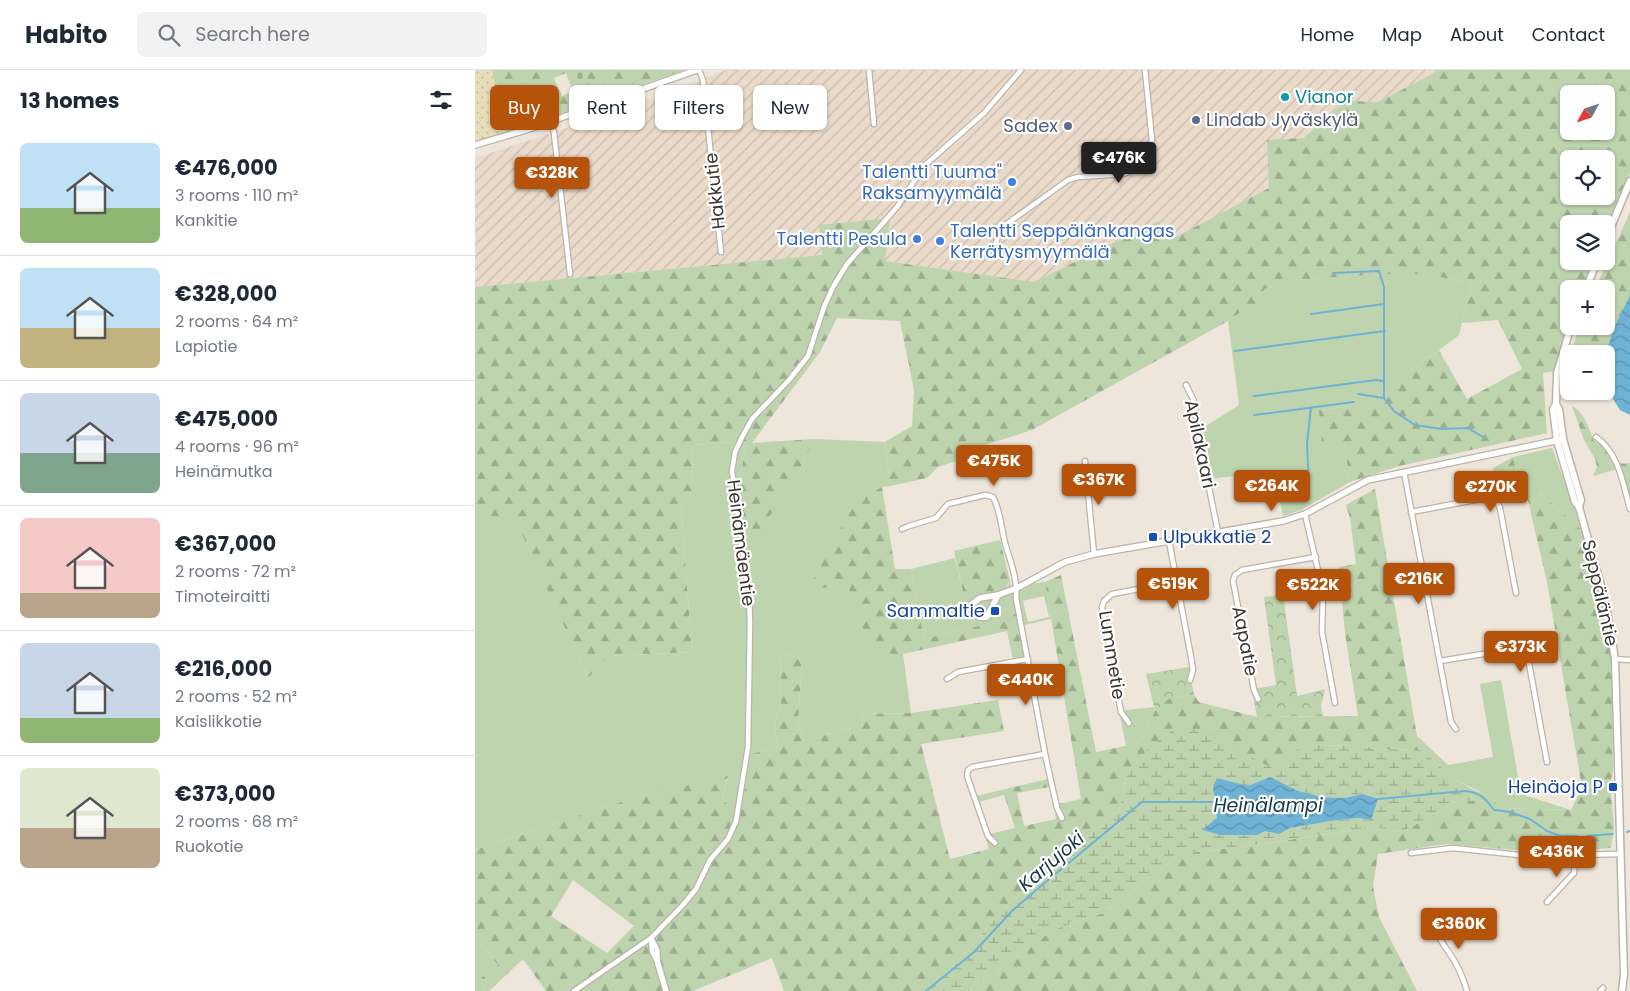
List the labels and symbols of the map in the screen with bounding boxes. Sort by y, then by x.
place label: Vianor [1295,84,1354,109]
north arrow [1560,85,1615,140]
marker: Vianor [1279,91,1291,103]
place label: Lindab Jyväskylä [1206,107,1358,132]
place label: Sadex [1003,113,1058,138]
marker: Lindab Jyväskylä [1190,114,1202,126]
marker: Sadex [1062,120,1074,132]
pin: €476K [1084,142,1154,184]
street label: Hakkutie [698,152,731,231]
pin: €328K [517,156,587,199]
place label: Talentti Tuuma" Raksamyymälä [862,159,1002,205]
marker: Talentti Tuuma" Raksamyymälä [1006,176,1018,188]
place label: Talentti Seppälänkangas Kerrätysmyymälä [950,218,1174,264]
place label: Talentti Pesula [777,226,907,251]
marker: Talentti Pesula [911,233,923,245]
marker: Talentti Seppälänkangas Kerrätysmyymälä [934,235,946,247]
street label: Apilakaari [1179,397,1222,491]
pin: €475K [959,444,1029,487]
pin: €367K [1064,464,1134,506]
pin: €264K [1237,470,1307,512]
pin: €270K [1456,470,1526,513]
street label: Heinämäentie [721,478,762,608]
place label: Ulpukkatie 2 [1163,524,1271,549]
marker: Ulpukkatie 2 [1147,531,1159,543]
street label: Seppäläntie [1576,537,1625,649]
pin: €216K [1384,562,1454,605]
pin: €519K [1138,568,1208,610]
pin: €522K [1278,568,1348,611]
place label: Sammaltie [886,598,985,623]
street label: Aapatie [1226,604,1265,678]
marker: Sammaltie [989,605,1001,617]
street label: Lummetie [1093,609,1132,701]
pin: €373K [1486,630,1556,673]
pin: €440K [991,664,1061,706]
place label: Heinäoja P [1508,774,1603,799]
marker: Heinäoja P [1607,781,1619,793]
water label: Heinälampi [1213,792,1323,819]
water label: Karjujoki [1012,825,1090,898]
pin: €436K [1522,836,1592,878]
pin: €360K [1424,908,1494,950]

